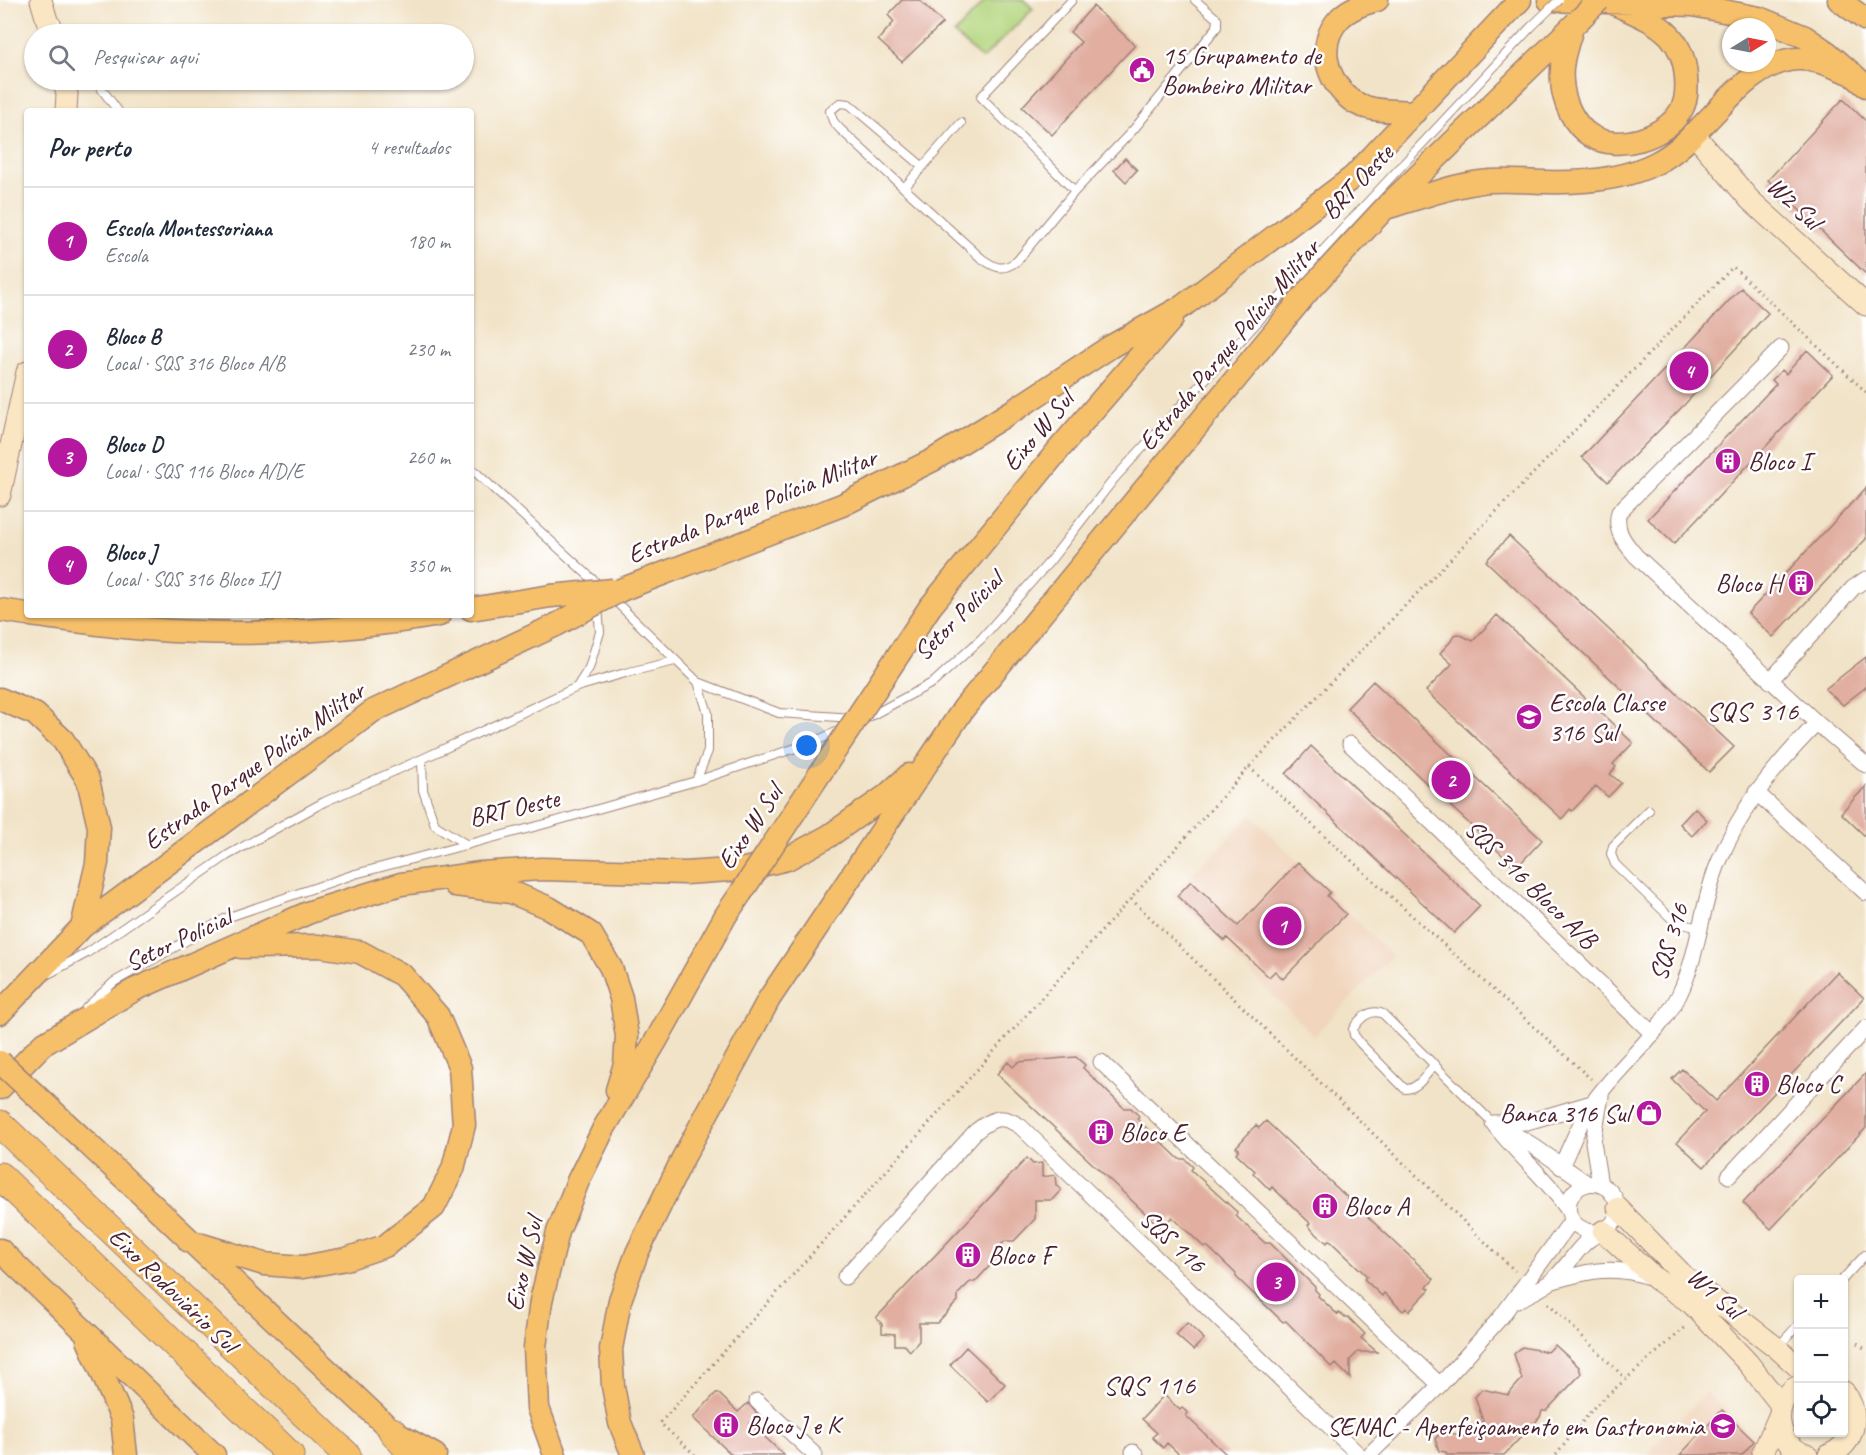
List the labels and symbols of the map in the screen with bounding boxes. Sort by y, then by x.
north arrow [1722,18,1776,72]
place label: 15 Grupamento de Bombeiro Militar [1162,39,1323,102]
public building icon: 15 Grupamento de Bombeiro Militar [1127,55,1157,85]
street label: BRT Oeste [1314,136,1401,227]
street label: W2 Sul [1760,169,1832,240]
street label: Estrada Parque Polícia Militar [1131,231,1329,457]
pin: 4 [1670,348,1708,394]
street label: Eixo W Sul [995,381,1084,478]
street label: Estrada Parque Polícia Militar [623,440,884,571]
place label: Bloco I [1748,445,1816,478]
building icon: Bloco I [1713,446,1743,476]
street label: Setor Policial [906,561,1013,668]
place label: Bloco H [1715,567,1786,600]
building icon: Bloco H [1786,568,1816,598]
street label: Estrada Parque Polícia Militar [137,673,373,857]
place label: Escola Classe 316 Sul [1549,686,1667,749]
district label: SQS 316 [1706,694,1800,728]
school or university icon: Escola Classe 316 Sul [1514,702,1544,732]
your location [792,731,821,760]
pin: 2 [1432,758,1470,802]
street label: Eixo W Sul [710,775,793,875]
street label: BRT Oeste [466,781,564,834]
street label: SQS 316 Bloco A/B [1458,812,1605,957]
street label: SQS 316 [1642,898,1697,985]
street label: Setor Policial [120,899,241,979]
pin: 1 [1262,904,1302,948]
place label: Bloco C [1776,1068,1844,1101]
building icon: Bloco C [1742,1069,1772,1099]
place label: Banca 316 Sul [1500,1097,1635,1130]
shop icon: Banca 316 Sul [1634,1098,1664,1128]
place label: Bloco E [1120,1116,1189,1149]
building icon: Bloco E [1086,1117,1116,1147]
place label: Bloco A [1344,1190,1411,1223]
building icon: Bloco A [1310,1191,1340,1221]
street label: SQS 116 [1133,1202,1214,1281]
street label: Eixo W Sul [497,1210,552,1314]
street label: Eixo Rodoviário Sul [102,1220,248,1363]
place label: Bloco F [988,1239,1058,1272]
building icon: Bloco F [953,1240,983,1270]
pin: 3 [1256,1260,1296,1304]
street label: W1 Sul [1680,1260,1753,1329]
district label: SQS 116 [1103,1368,1197,1402]
place label: Bloco J e K [746,1409,844,1442]
building icon: Bloco J e K [711,1410,741,1440]
place label: SENAC - Aperfeiçoamento em Gastronomia [1327,1410,1706,1443]
school or university icon: SENAC - Aperfeiçoamento em Gastronomia [1708,1411,1738,1441]

